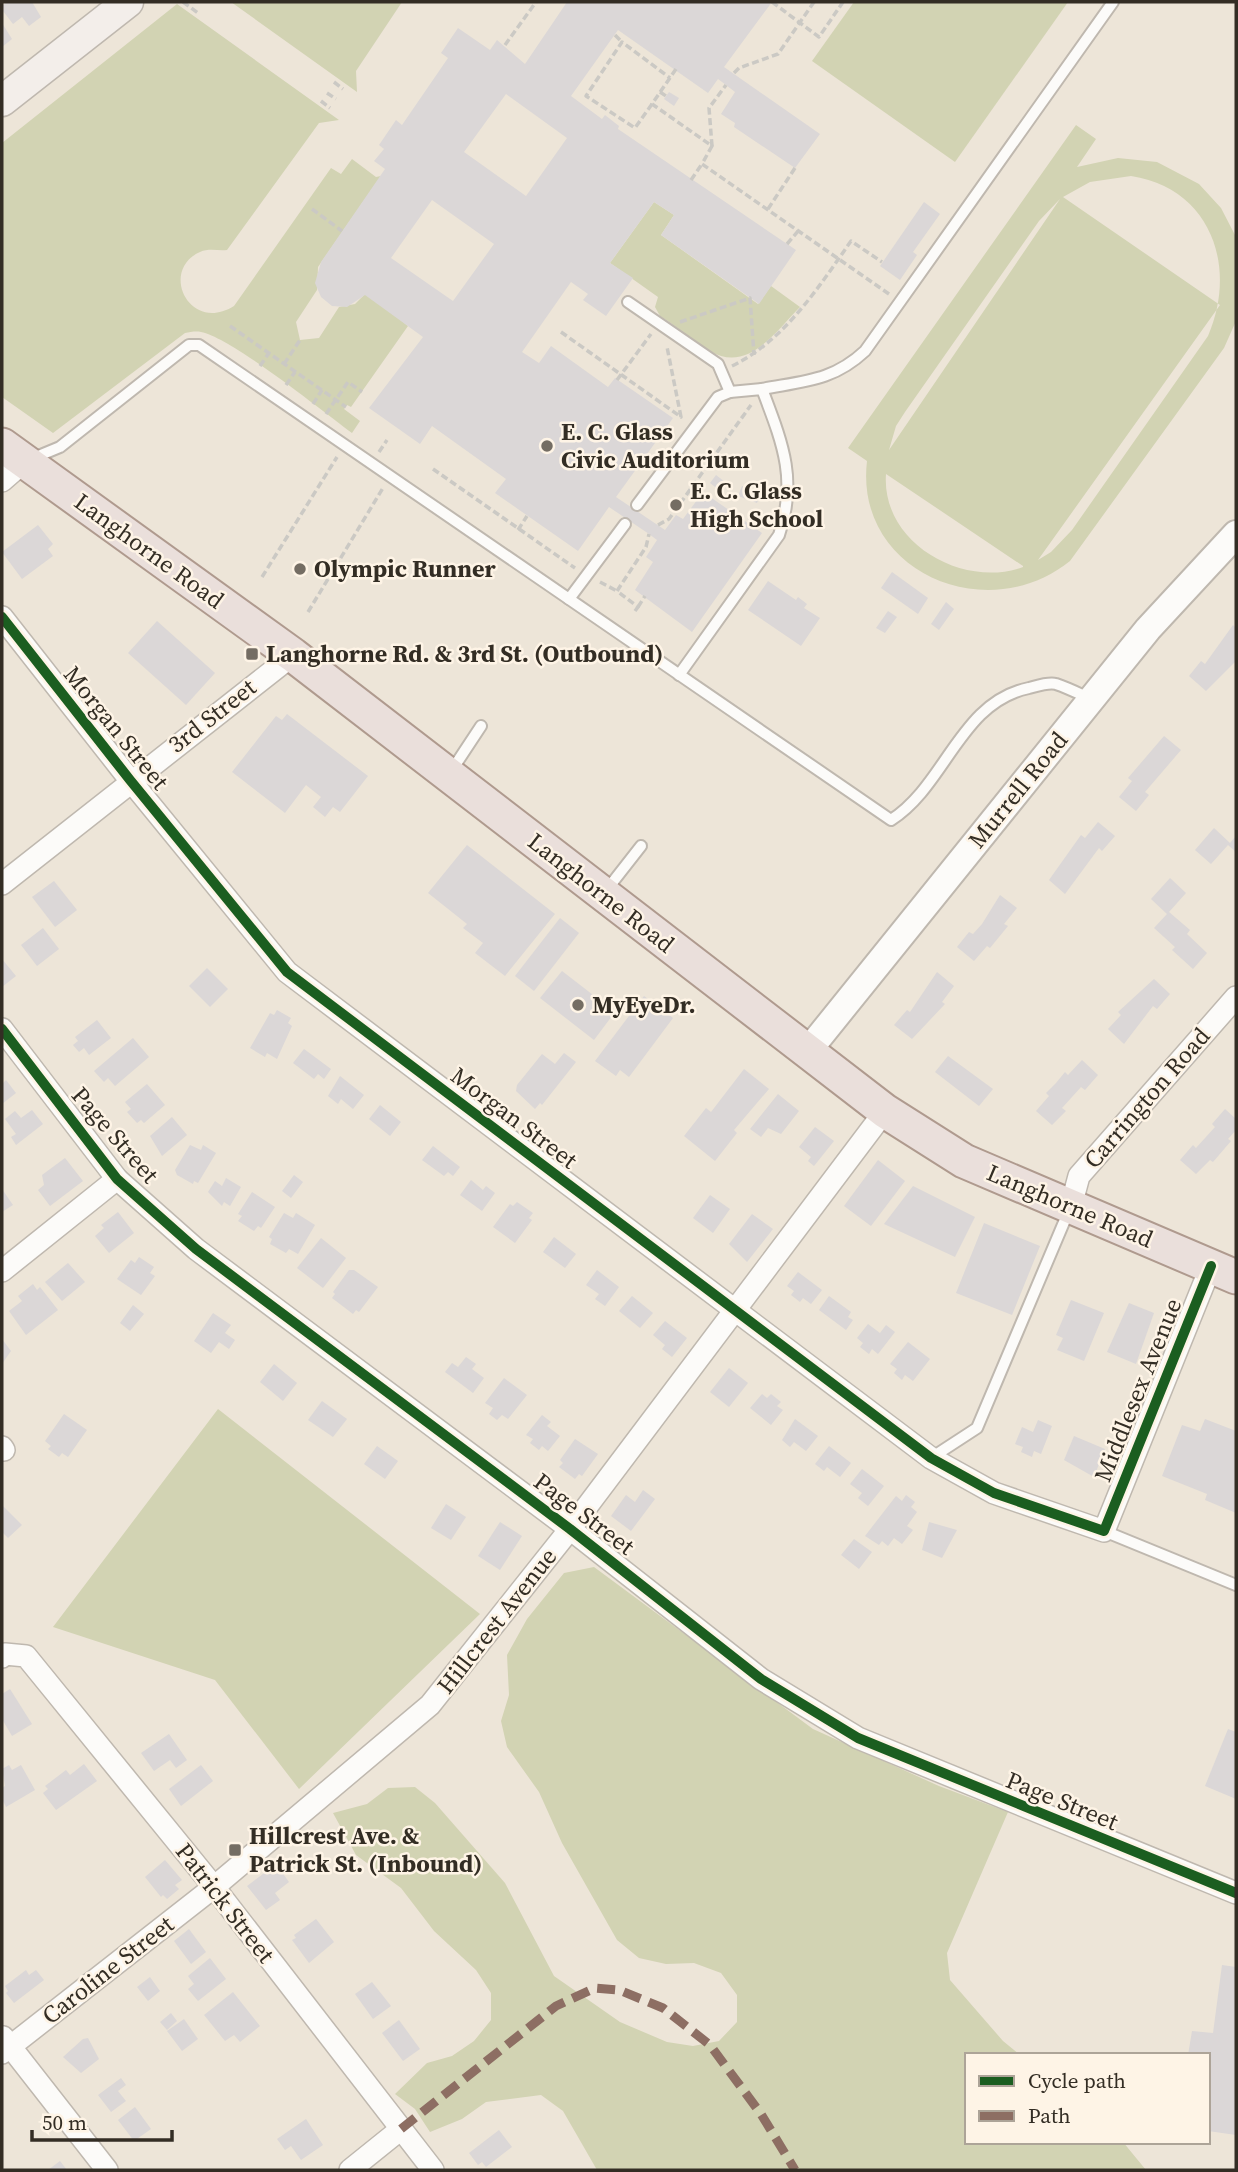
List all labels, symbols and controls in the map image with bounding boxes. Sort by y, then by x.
place label: E. C. Glass Civic Auditorium [561,415,750,476]
marker: E. C. Glass Civic Auditorium [539,438,555,454]
place label: E. C. Glass High School [690,474,824,535]
street label: Langhorne Road [68,485,231,616]
marker: E. C. Glass High School [668,497,684,513]
place label: Olympic Runner [314,552,497,585]
marker: Olympic Runner [292,561,308,577]
place label: Langhorne Rd. & 3rd St. (Outbound) [266,637,663,670]
marker: Langhorne Rd. & 3rd St. (Outbound) [244,646,260,662]
street label: Morgan Street [56,659,177,797]
street label: 3rd Street [161,671,263,760]
street label: Murrell Road [960,724,1075,855]
street label: Langhorne Road [521,825,682,961]
place label: MyEyeDr. [592,988,696,1021]
marker: MyEyeDr. [570,997,586,1013]
street label: Carrington Road [1076,1020,1217,1175]
street label: Morgan Street [444,1059,584,1176]
street label: Page Street [64,1079,167,1190]
street label: Langhorne Road [982,1156,1159,1256]
street label: Middlesex Avenue [1086,1293,1189,1486]
street label: Page Street [527,1465,642,1562]
street label: Hillcrest Avenue [429,1541,564,1701]
street label: Page Street [1001,1763,1123,1838]
place label: Hillcrest Ave. & Patrick St. (Inbound) [249,1819,482,1880]
street label: Patrick Street [168,1836,283,1970]
marker: Hillcrest Ave. & Patrick St. (Inbound) [227,1842,243,1858]
street label: Caroline Street [35,1908,181,2031]
legend [965,2053,1210,2144]
text: Cycle path [1028,2066,1126,2095]
scale bar [32,2098,172,2142]
text: Path [1028,2101,1071,2130]
text: 50 m [42,2108,87,2137]

